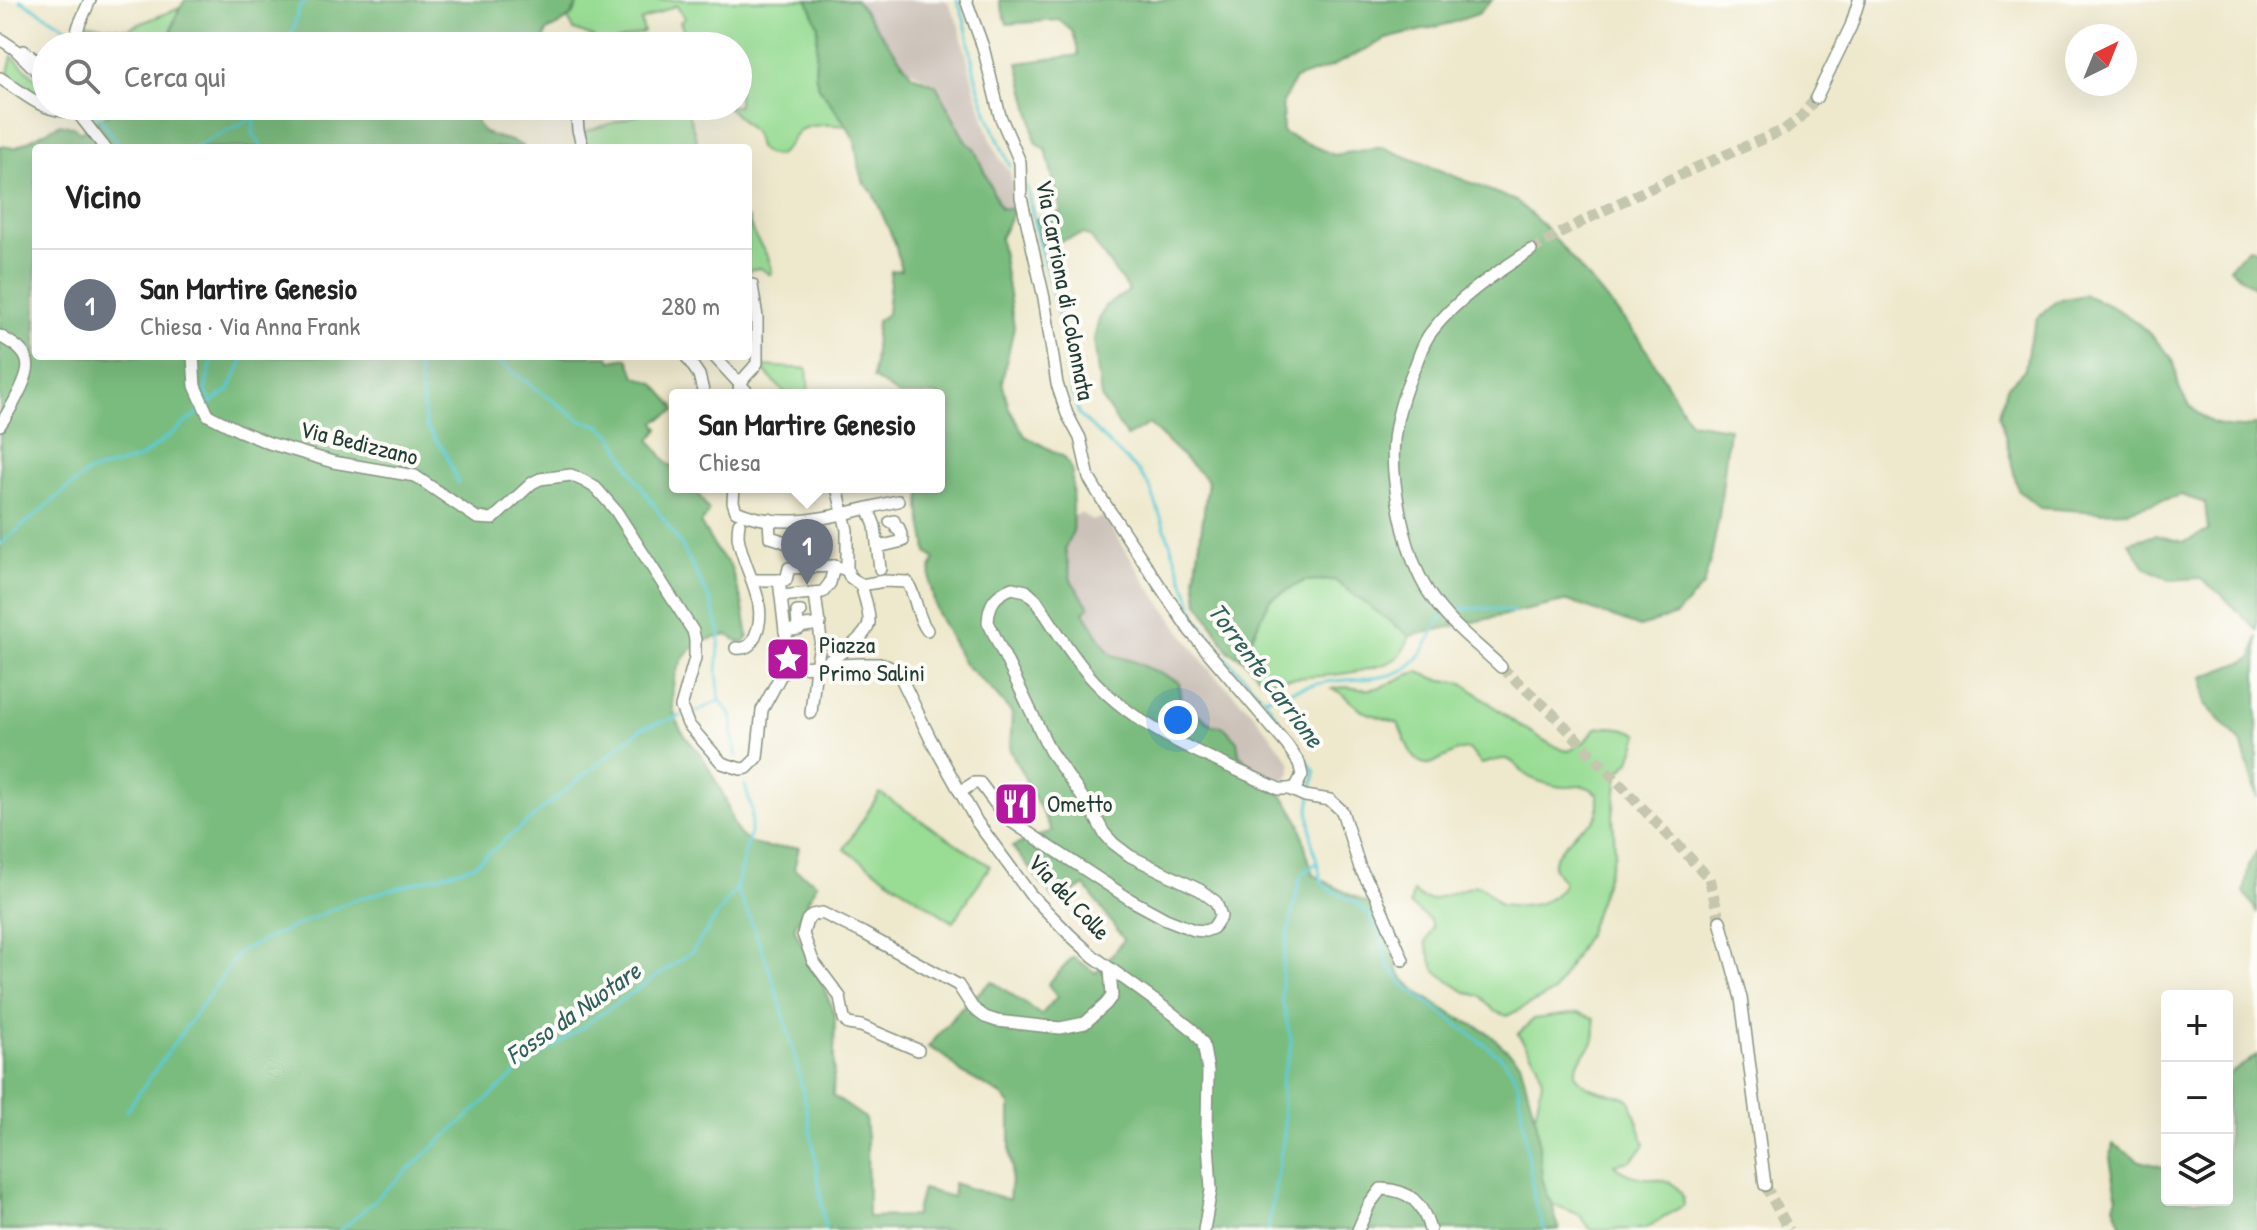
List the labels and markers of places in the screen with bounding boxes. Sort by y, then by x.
pin: 1 [781,519,833,585]
place label: Piazza Primo Salini [819,628,925,688]
place icon: Piazza Primo Salini [764,635,812,683]
restaurant icon: Ometto [992,780,1040,828]
place label: Ometto [1047,787,1113,819]

